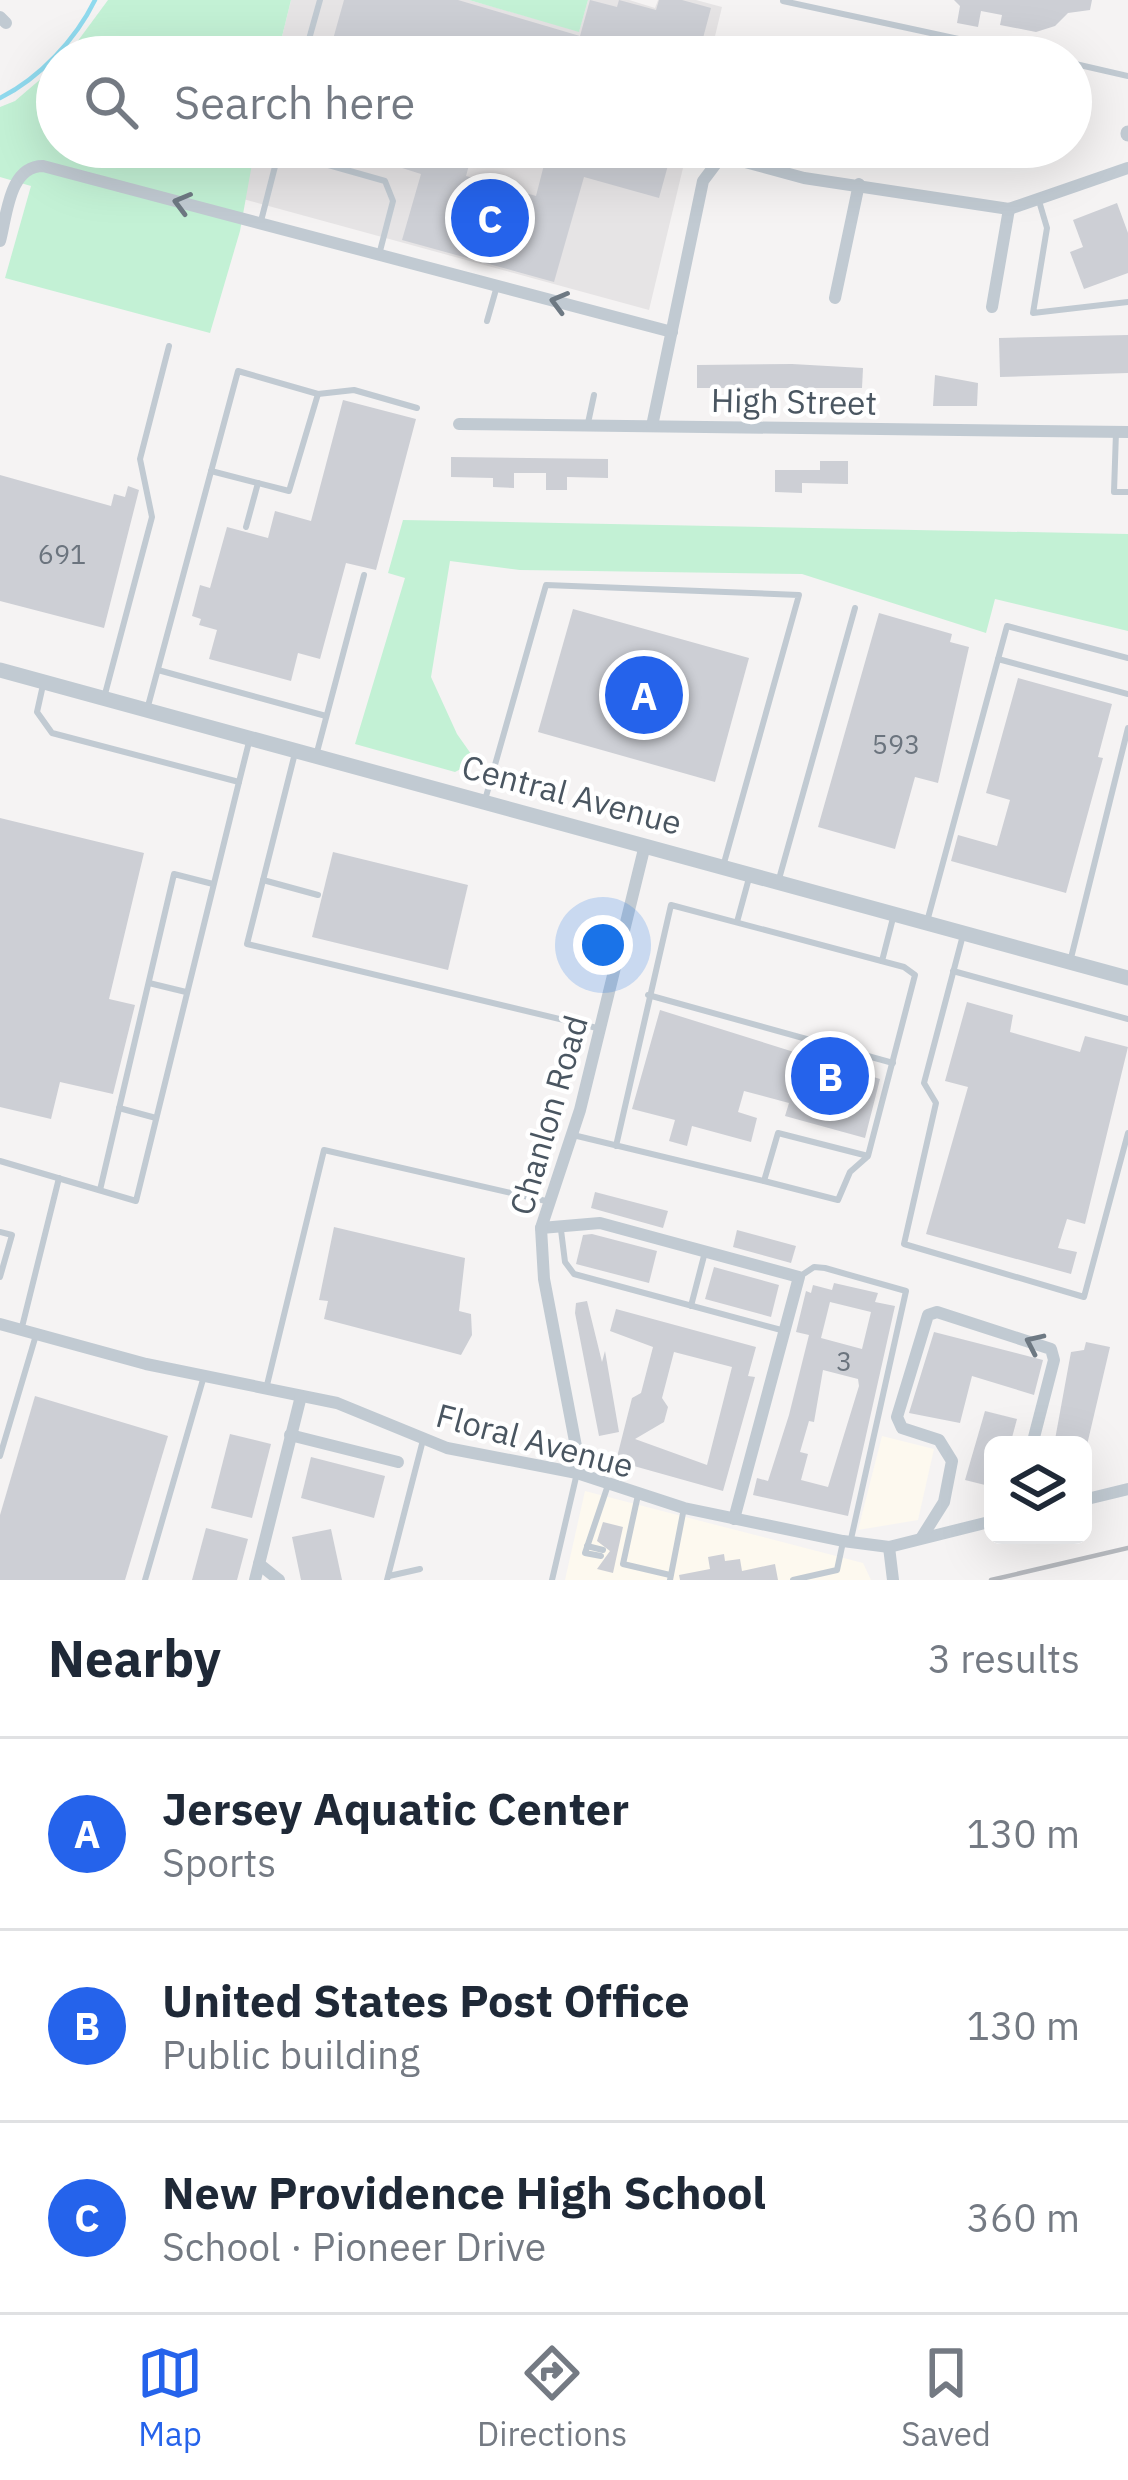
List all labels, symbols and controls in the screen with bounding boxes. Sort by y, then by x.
search box [36,36,1092,168]
icon: search [78,69,144,135]
text: Search here [174,73,415,131]
pin: C [451,173,529,263]
one-way arrow [172,193,193,218]
one-way arrow [550,292,570,317]
street label: High Street [711,378,877,424]
house number: 691 [38,536,86,571]
pin: A [605,650,683,740]
house number: 593 [872,726,920,761]
street label: Central Avenue [458,744,686,844]
your location [573,915,633,975]
street label: Chanlon Road [499,1010,597,1220]
pin: B [791,1031,869,1121]
one-way arrow [1025,1334,1046,1358]
house number: 3 [836,1343,852,1378]
street label: Floral Avenue [432,1393,638,1487]
map controls [984,1436,1092,1544]
button: layers [984,1436,1092,1544]
text: Nearby [48,1625,221,1691]
text: 3 results [928,1633,1080,1684]
text: Jersey Aquatic Center [162,1779,629,1837]
text: A [74,1808,100,1859]
text: 130 m [967,1808,1080,1859]
text: Sports [162,1837,276,1888]
text: United States Post Office [162,1971,690,2029]
text: B [74,2000,100,2051]
text: 130 m [967,2000,1080,2051]
text: Public building [162,2029,420,2080]
text: New Providence High School [162,2163,766,2221]
text: C [74,2192,100,2243]
text: 360 m [967,2192,1080,2243]
text: School · Pioneer Drive [162,2221,546,2272]
tab: Map [137,2340,203,2455]
tab: Directions [477,2340,627,2455]
tab: Saved [901,2340,991,2455]

